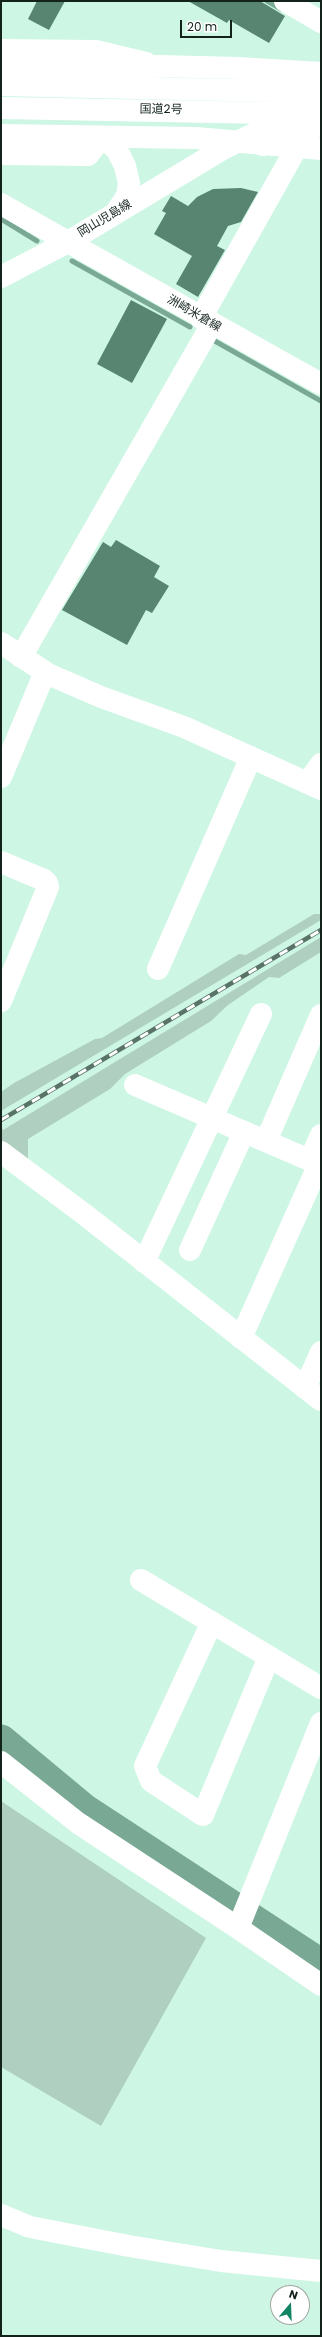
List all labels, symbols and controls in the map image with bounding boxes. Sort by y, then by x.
scale bar [182,12,234,38]
text: 20 m [187,18,217,35]
street label: 国道2号 [139,102,183,118]
street label: 岡山児島線 [76,197,134,241]
street label: 洲崎米倉線 [164,293,224,335]
north arrow [270,2285,310,2325]
text: N [287,2286,300,2304]

